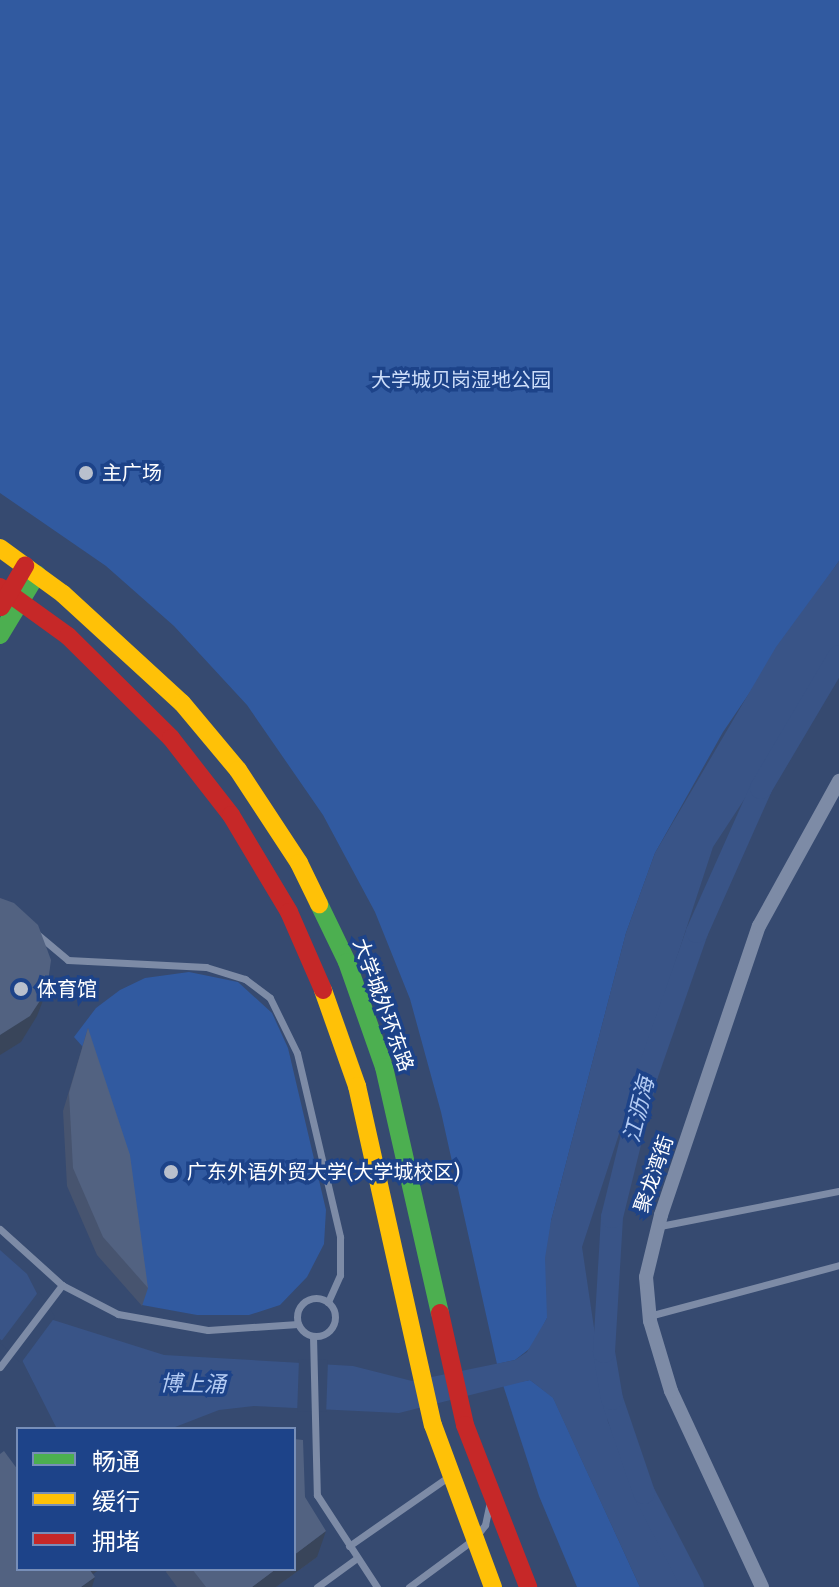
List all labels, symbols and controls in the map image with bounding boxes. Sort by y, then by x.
park label: 大学城贝岗湿地公园 [371,368,551,392]
place label: 主广场 [102,461,162,485]
marker: 主广场 [77,464,95,482]
street label: 大学城外环东路 [348,935,418,1075]
place label: 体育馆 [37,977,97,1001]
marker: 体育馆 [12,980,30,998]
water label: 江沥海 [618,1075,660,1145]
street label: 聚龙湾街 [630,1132,678,1216]
place label: 广东外语外贸大学(大学城校区) [187,1160,460,1184]
marker: 广东外语外贸大学(大学城校区) [162,1163,180,1181]
water label: 博上涌 [160,1370,226,1398]
legend [16,1427,296,1571]
text: 畅通 [92,1448,140,1476]
text: 缓行 [92,1488,140,1516]
text: 拥堵 [92,1528,140,1556]

